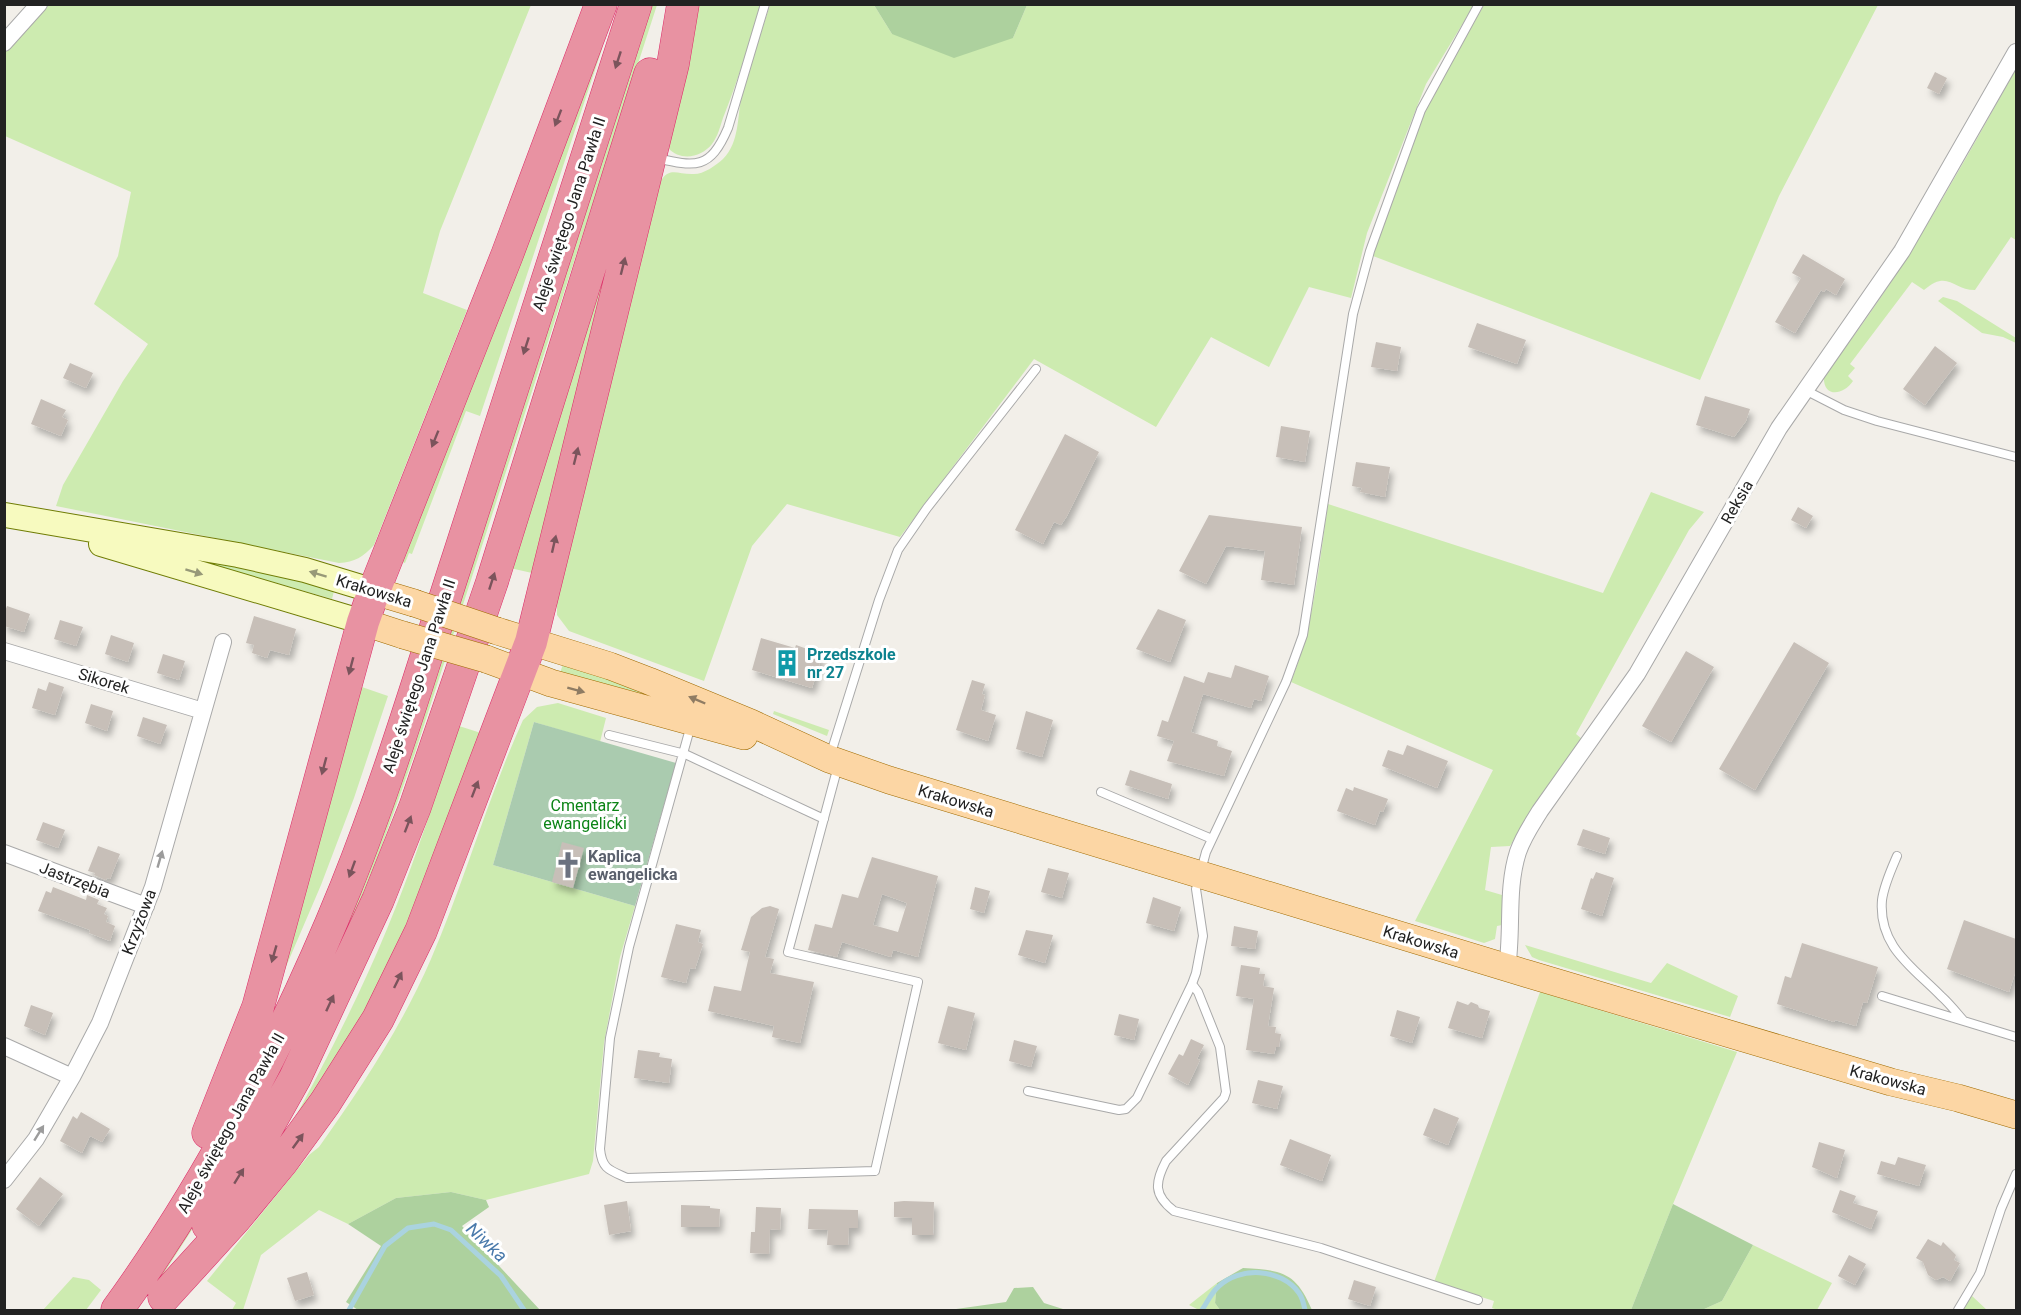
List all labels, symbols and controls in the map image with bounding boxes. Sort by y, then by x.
one-way arrow [613,51,623,69]
one-way arrow [553,109,563,127]
street label: Aleje świętego Jana Pawła II [529,115,609,313]
one-way arrow [618,257,628,276]
one-way arrow [521,337,530,355]
one-way arrow [430,430,439,448]
one-way arrow [571,446,581,465]
street label: Reksia [1717,477,1757,527]
one-way arrow [550,535,560,553]
one-way arrow [185,568,203,577]
one-way arrow [309,569,327,578]
street label: Krakowska [334,570,414,612]
one-way arrow [488,572,498,590]
street label: Aleje świętego Jana Pawła II [379,577,459,775]
place label: Przedszkole nr 27 [807,645,896,682]
building icon: Przedszkole nr 27 [772,648,802,678]
one-way arrow [346,657,355,675]
street label: Sikorek [76,664,133,698]
one-way arrow [567,685,585,695]
one-way arrow [687,695,705,705]
one-way arrow [319,757,328,775]
one-way arrow [471,780,480,798]
street label: Krakowska [916,780,996,822]
park label: Cmentarz ewangelicki [543,796,627,833]
one-way arrow [403,815,413,833]
place label: Kaplica ewangelicka [588,847,678,884]
one-way arrow [156,850,166,868]
church icon: Kaplica ewangelicka [553,850,583,880]
street label: Jastrzębia [37,858,113,902]
one-way arrow [347,861,357,879]
street label: Krzyżowa [118,887,160,957]
street label: Krakowska [1381,921,1461,963]
one-way arrow [269,946,278,964]
one-way arrow [393,972,402,989]
one-way arrow [325,994,334,1011]
street label: Aleje świętego Jana Pawła II [173,1030,289,1216]
street label: Krakowska [1848,1061,1928,1099]
one-way arrow [34,1125,45,1141]
one-way arrow [291,1133,303,1148]
one-way arrow [234,1167,245,1184]
water label: Niwka [462,1218,512,1266]

